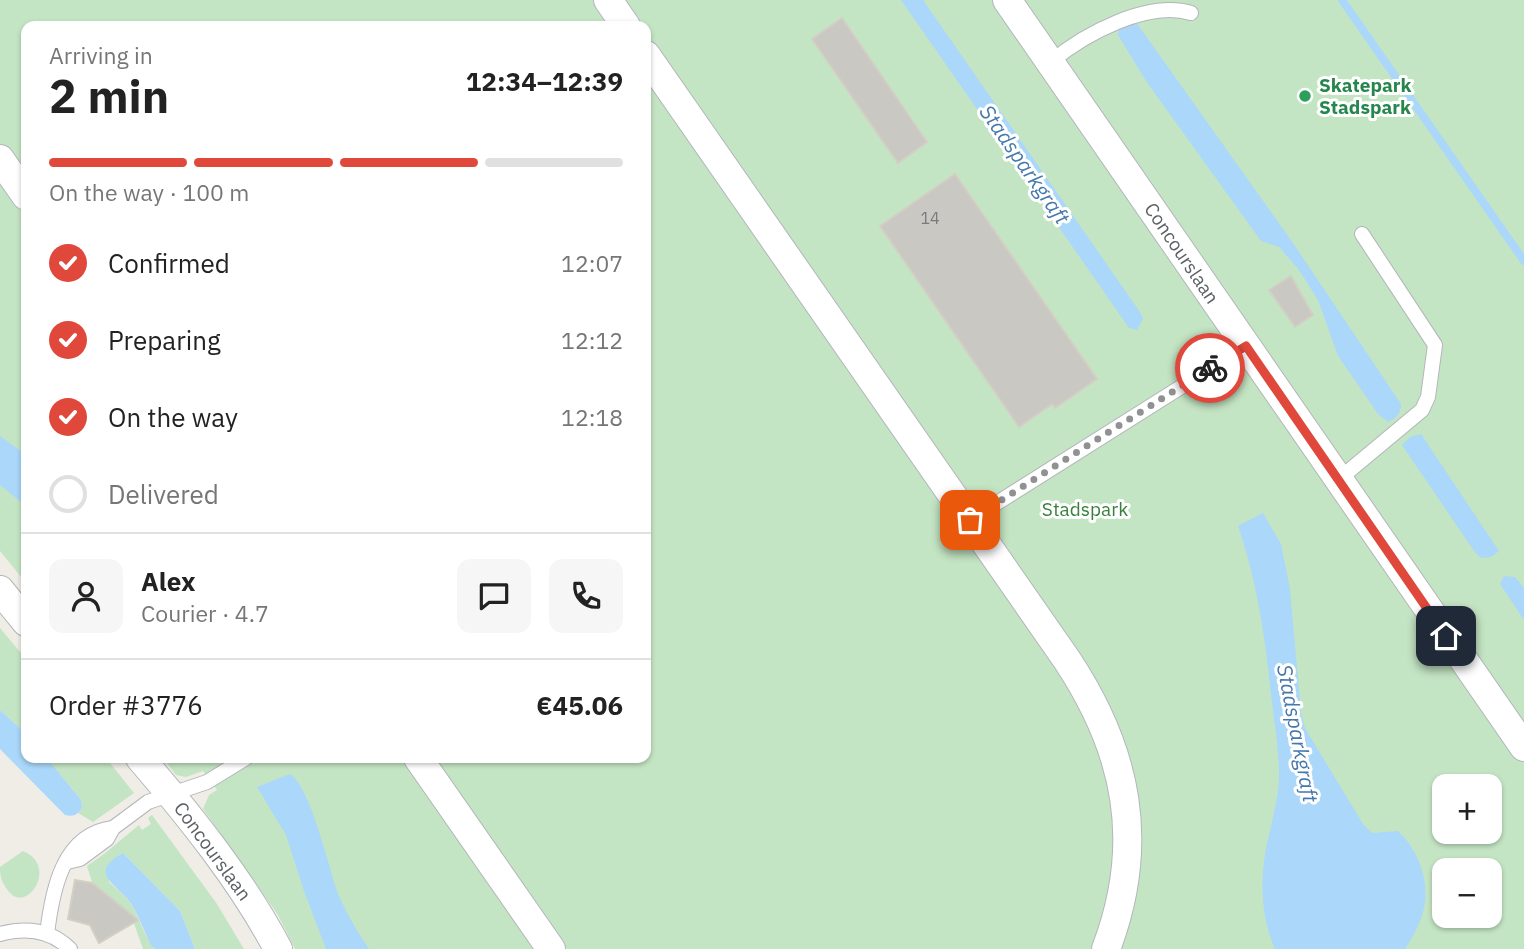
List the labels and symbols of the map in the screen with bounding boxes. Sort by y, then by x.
place label: Skatepark Stadspark [1319,73,1411,119]
marker: Skatepark Stadspark [1297,88,1313,104]
water label: Stadsparkgraft [974,99,1077,230]
street label: Concourslaan [1139,198,1225,308]
house number: 14 [920,208,940,228]
courier [1175,333,1245,403]
pin [940,490,1000,550]
park label: Stadspark [1042,497,1128,521]
pin [1416,606,1476,666]
water label: Stadsparkgraft [1271,662,1325,805]
street label: Concourslaan [169,797,257,905]

